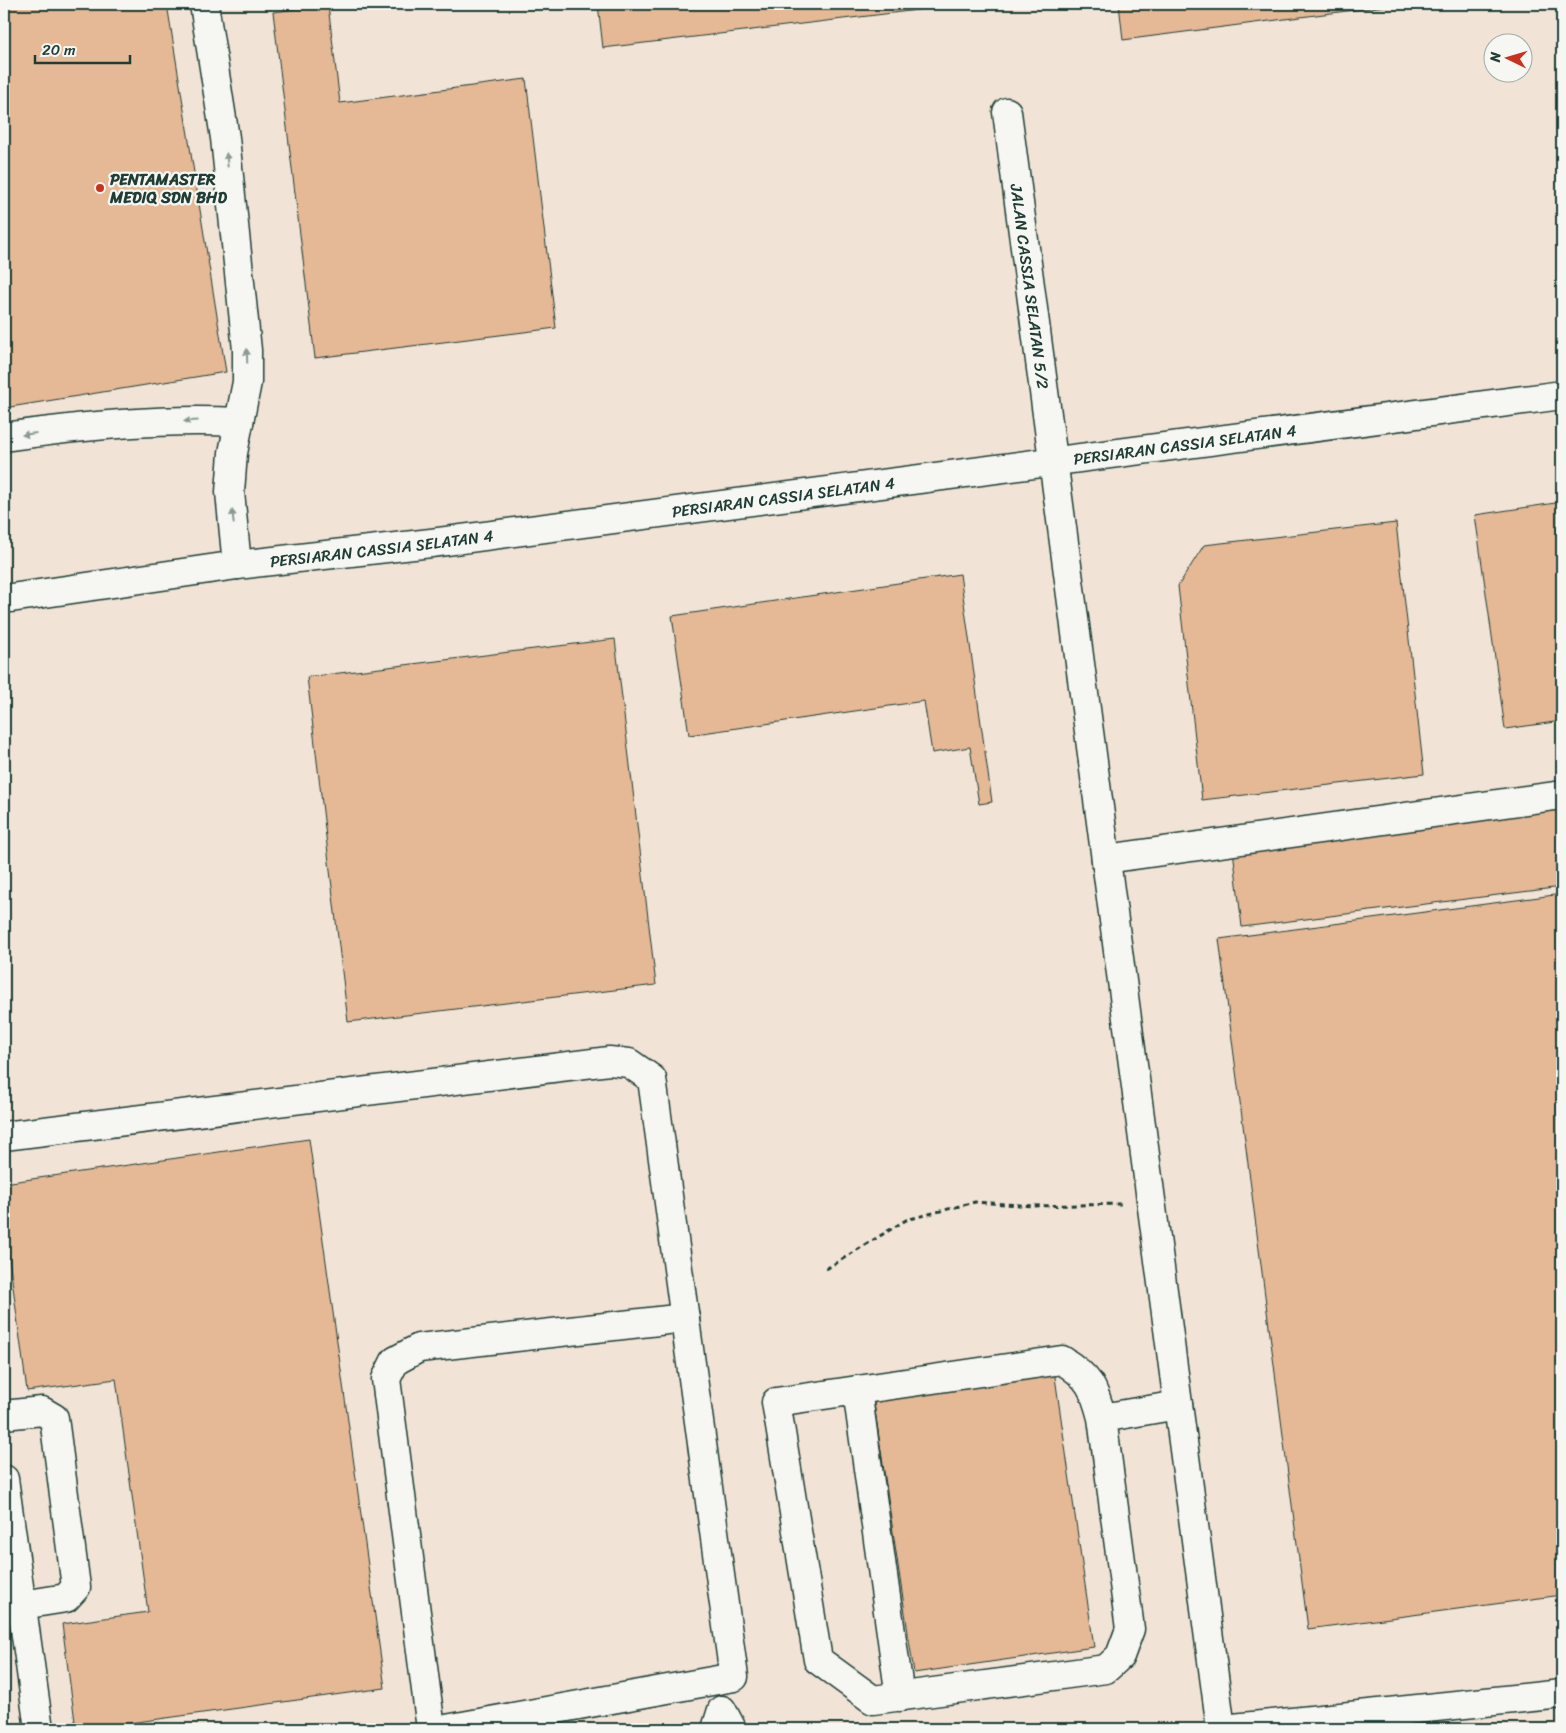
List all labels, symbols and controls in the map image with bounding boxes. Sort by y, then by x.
scale bar [35,32,130,64]
north arrow [1484,32,1534,82]
text: 20 m [42,37,76,63]
text: N [1483,51,1508,64]
one-way arrow [223,151,231,167]
place label: PENTAMASTER MEDIQ SDN BHD [109,165,227,212]
street label: JALAN CASSIA SELATAN 5/2 [1002,181,1058,391]
marker: PENTAMASTER MEDIQ SDN BHD [94,182,106,194]
one-way arrow [242,348,250,364]
street label: PERSIARAN CASSIA SELATAN 4 [1072,416,1298,474]
one-way arrow [182,417,198,425]
one-way arrow [20,430,36,438]
street label: PERSIARAN CASSIA SELATAN 4 [670,468,897,526]
one-way arrow [228,509,236,525]
street label: PERSIARAN CASSIA SELATAN 4 [268,521,495,576]

